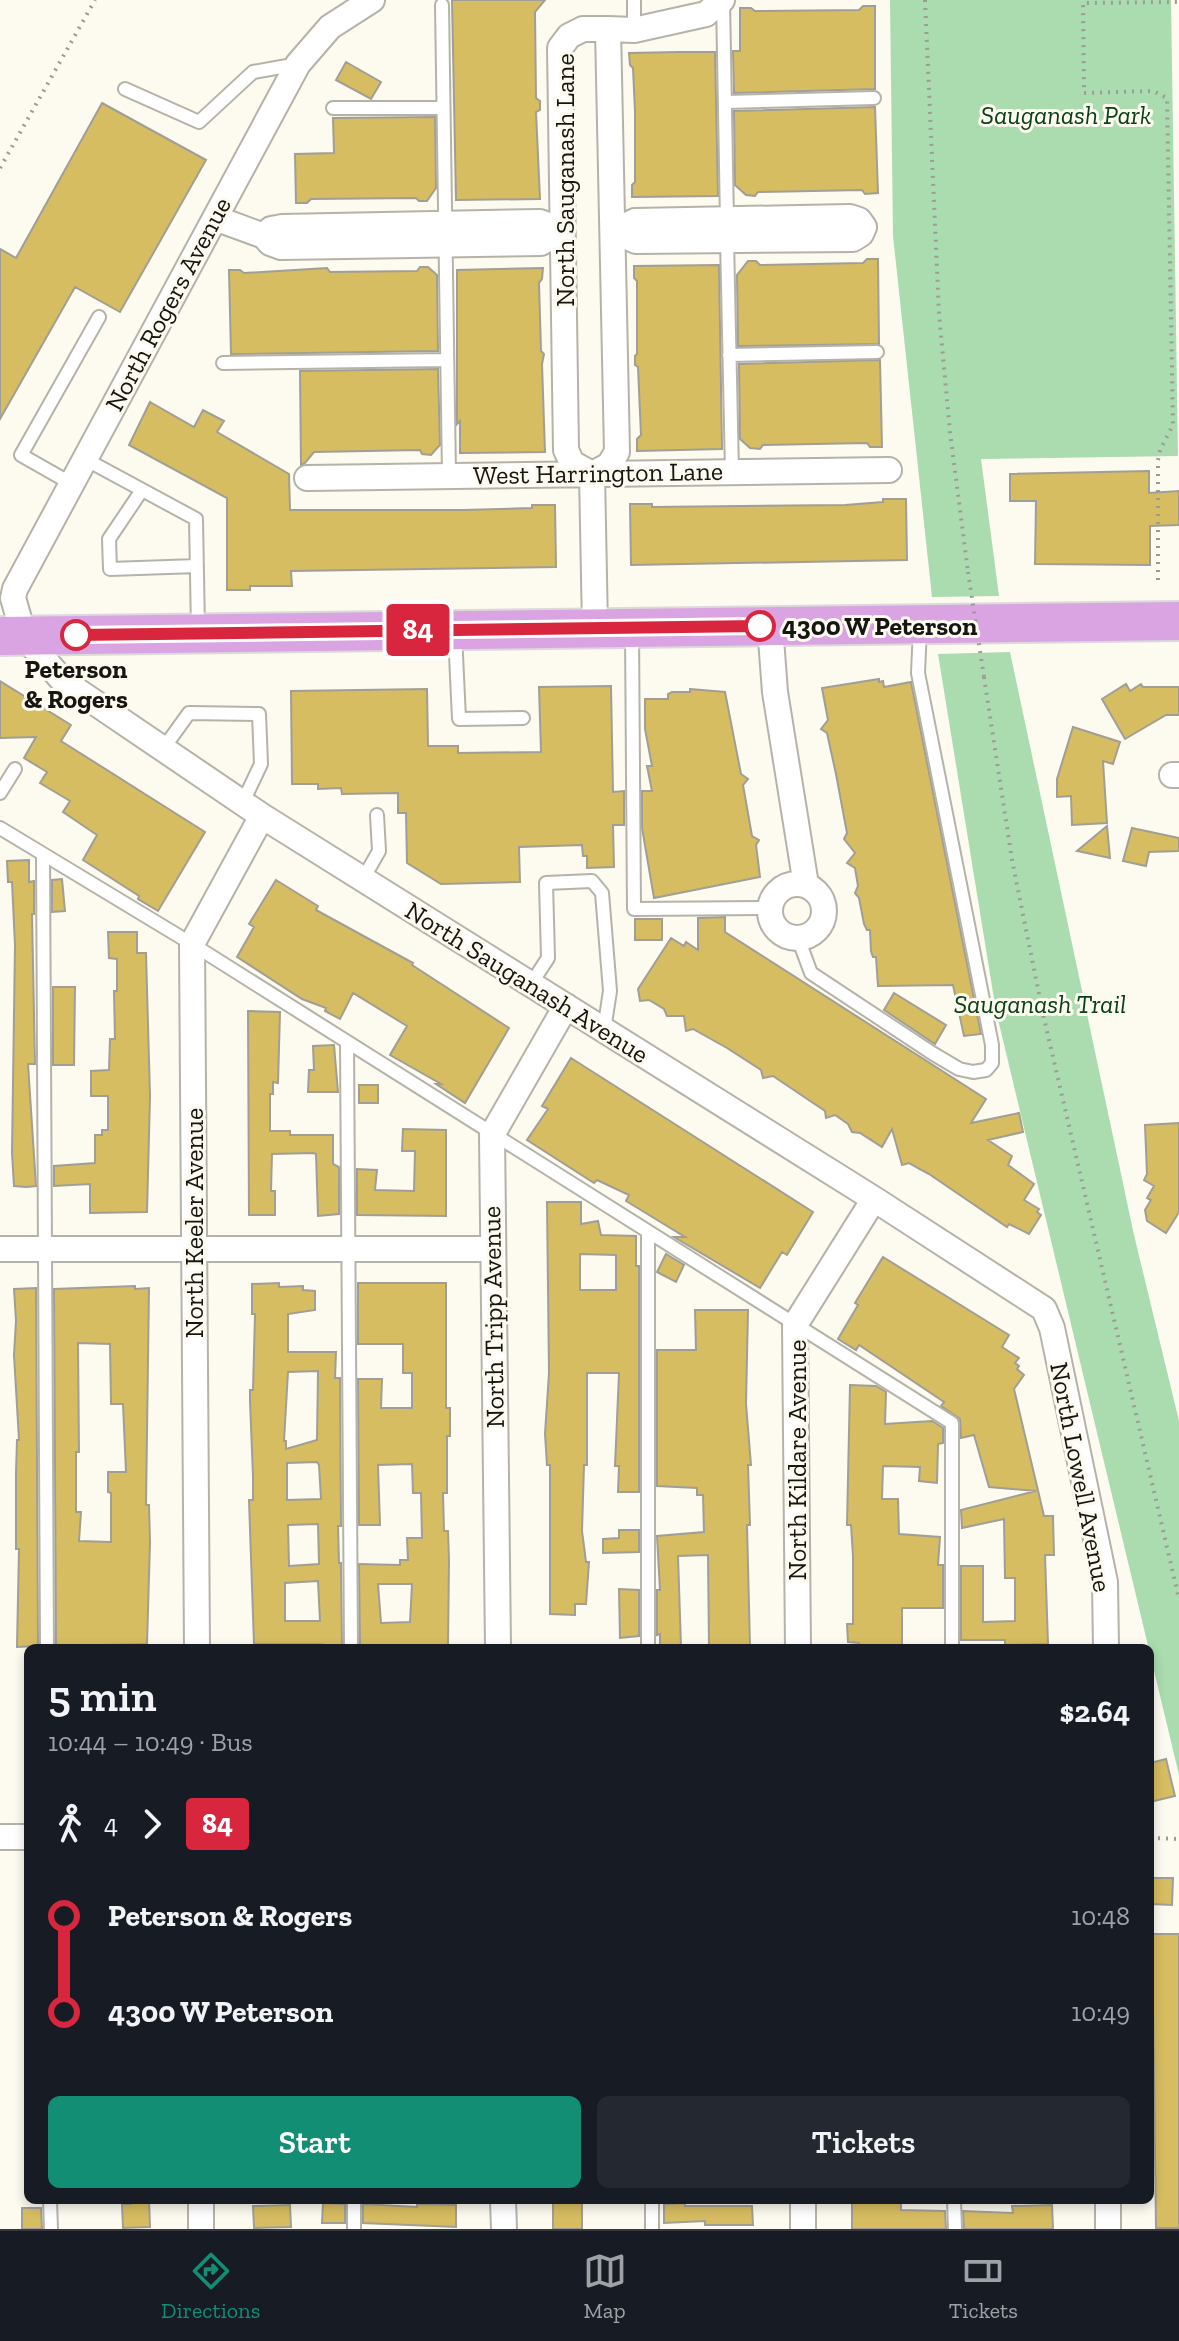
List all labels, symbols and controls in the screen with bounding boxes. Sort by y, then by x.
street label: North Sauganash Lane [549,53,581,307]
park label: Sauganash Park [981,99,1151,131]
street label: North Rogers Avenue [98,191,238,417]
street label: West Harrington Lane [473,455,723,491]
line badge: 84 [382,604,454,656]
place label: 4300 W Peterson [782,610,978,642]
marker: 4300 W Peterson [745,611,775,641]
text: 84 [402,613,434,646]
marker: Peterson & Rogers [61,620,91,650]
place label: Peterson & Rogers [24,653,128,715]
street label: North Sauganash Avenue [399,894,655,1070]
park label: Sauganash Trail [954,988,1126,1020]
street label: North Keeler Avenue [178,1108,210,1338]
street label: North Tripp Avenue [475,1206,511,1428]
street label: North Kildare Avenue [781,1339,813,1581]
street label: North Lowell Avenue [1043,1360,1119,1594]
text: 5 min [48,1669,157,1722]
text: $2.64 [1060,1694,1130,1730]
text: 10:44 – 10:49 · Bus [48,1726,253,1758]
icon: walk [48,1802,92,1846]
icon: forward [130,1802,174,1846]
text: 84 [202,1807,233,1840]
text: 4 [104,1808,118,1840]
text: Peterson & Rogers [108,1898,352,1934]
text: 10:48 [1071,1900,1130,1932]
text: 4300 W Peterson [108,1994,333,2030]
text: 10:49 [1071,1996,1130,2028]
button: Start [48,2096,581,2188]
button: Tickets [597,2096,1130,2188]
tab: Directions [161,2249,260,2324]
tab: Map [583,2249,627,2324]
tab: Tickets [949,2249,1018,2324]

